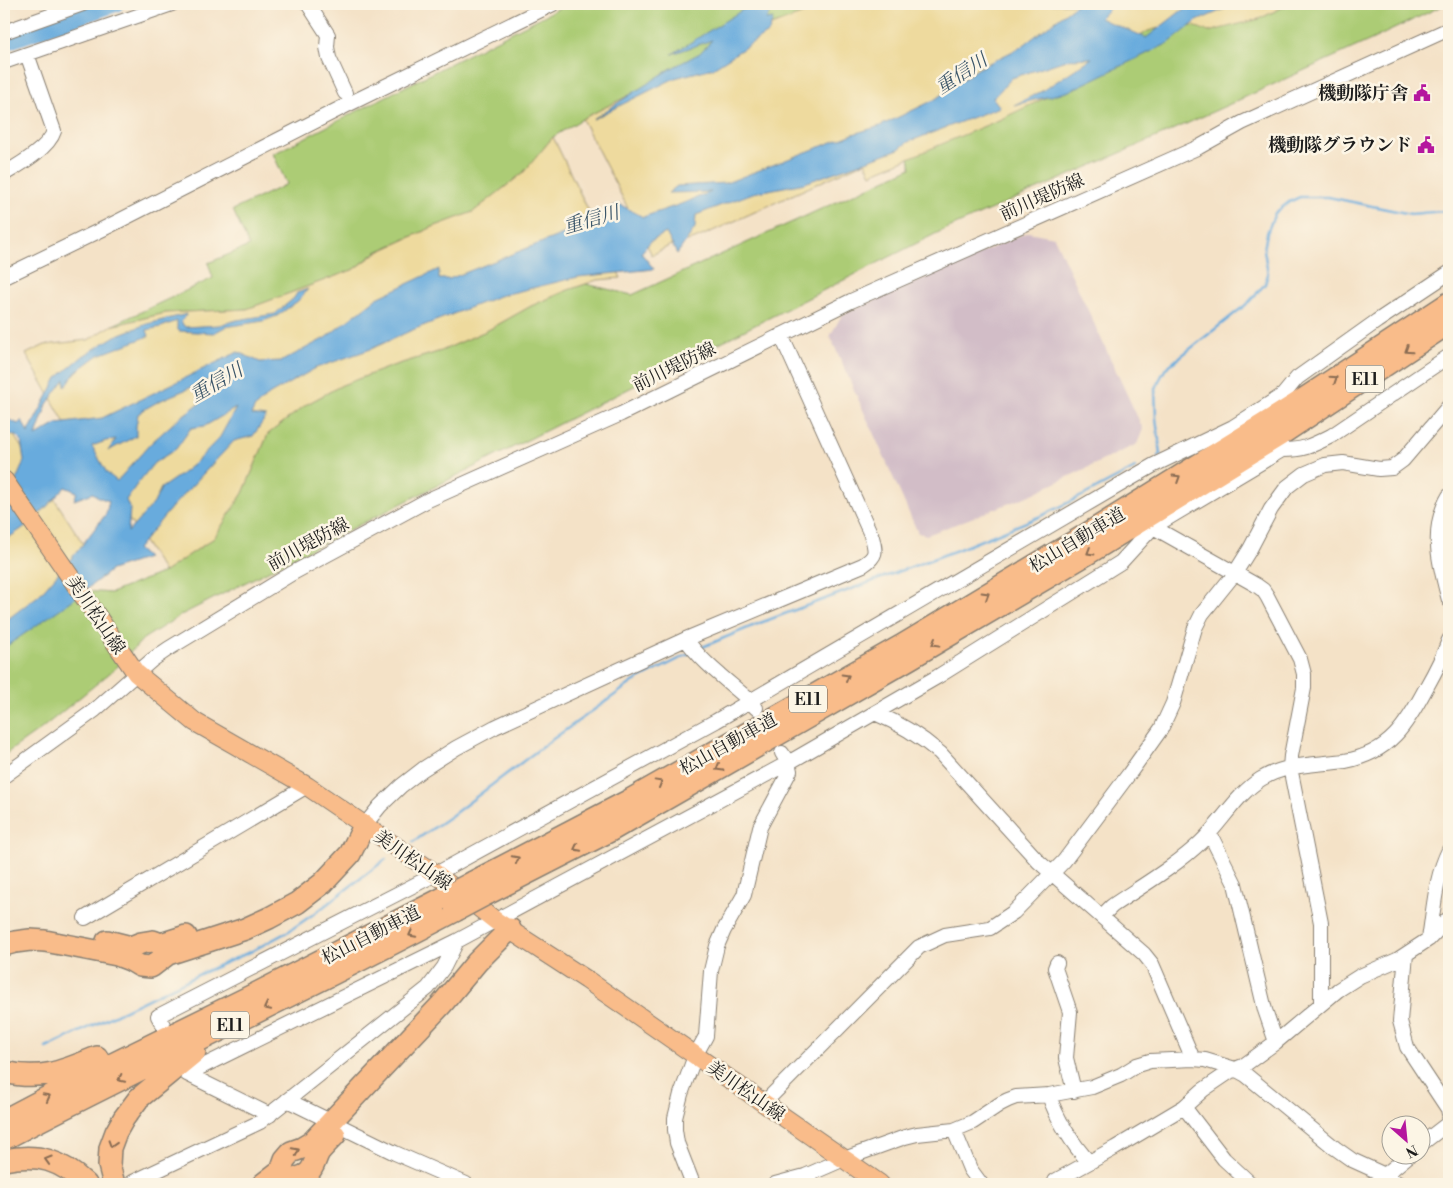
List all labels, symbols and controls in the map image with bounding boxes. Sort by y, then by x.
water label: 重信川 [931,47,994,99]
place label: 機動隊庁舎 [1318,82,1408,105]
public building icon: 機動隊庁舎 [1412,83,1432,103]
place label: 機動隊グラウンド [1268,134,1412,157]
public building icon: 機動隊グラウンド [1416,135,1436,155]
street label: 前川堤防線 [996,169,1088,226]
water label: 重信川 [561,200,624,239]
street label: 前川堤防線 [629,337,720,398]
one-way arrow [1405,344,1414,353]
water label: 重信川 [186,357,249,408]
road number: E11 [1346,366,1384,392]
one-way arrow [1328,376,1338,385]
one-way arrow [1172,475,1181,484]
street label: 松山自動車道 [1025,503,1129,578]
street label: 前川堤防線 [263,513,353,576]
one-way arrow [1087,545,1096,555]
street label: 美川松山線 [61,572,130,659]
one-way arrow [981,591,990,601]
one-way arrow [932,637,941,647]
one-way arrow [841,673,850,683]
road number: E11 [789,686,827,712]
street label: 松山自動車道 [675,708,781,781]
one-way arrow [715,762,724,772]
one-way arrow [654,779,663,789]
street label: 美川松山線 [369,825,456,896]
one-way arrow [573,842,582,852]
one-way arrow [511,855,520,865]
street label: 松山自動車道 [318,901,425,970]
one-way arrow [409,928,418,938]
one-way arrow [263,1001,272,1011]
road number: E11 [211,1012,249,1038]
street label: 美川松山線 [702,1056,789,1127]
one-way arrow [118,1073,127,1083]
one-way arrow [42,1093,51,1103]
north arrow [1380,1116,1430,1166]
one-way arrow [108,1139,118,1148]
text: N [1402,1140,1420,1161]
one-way arrow [290,1147,299,1157]
one-way arrow [45,1156,53,1166]

